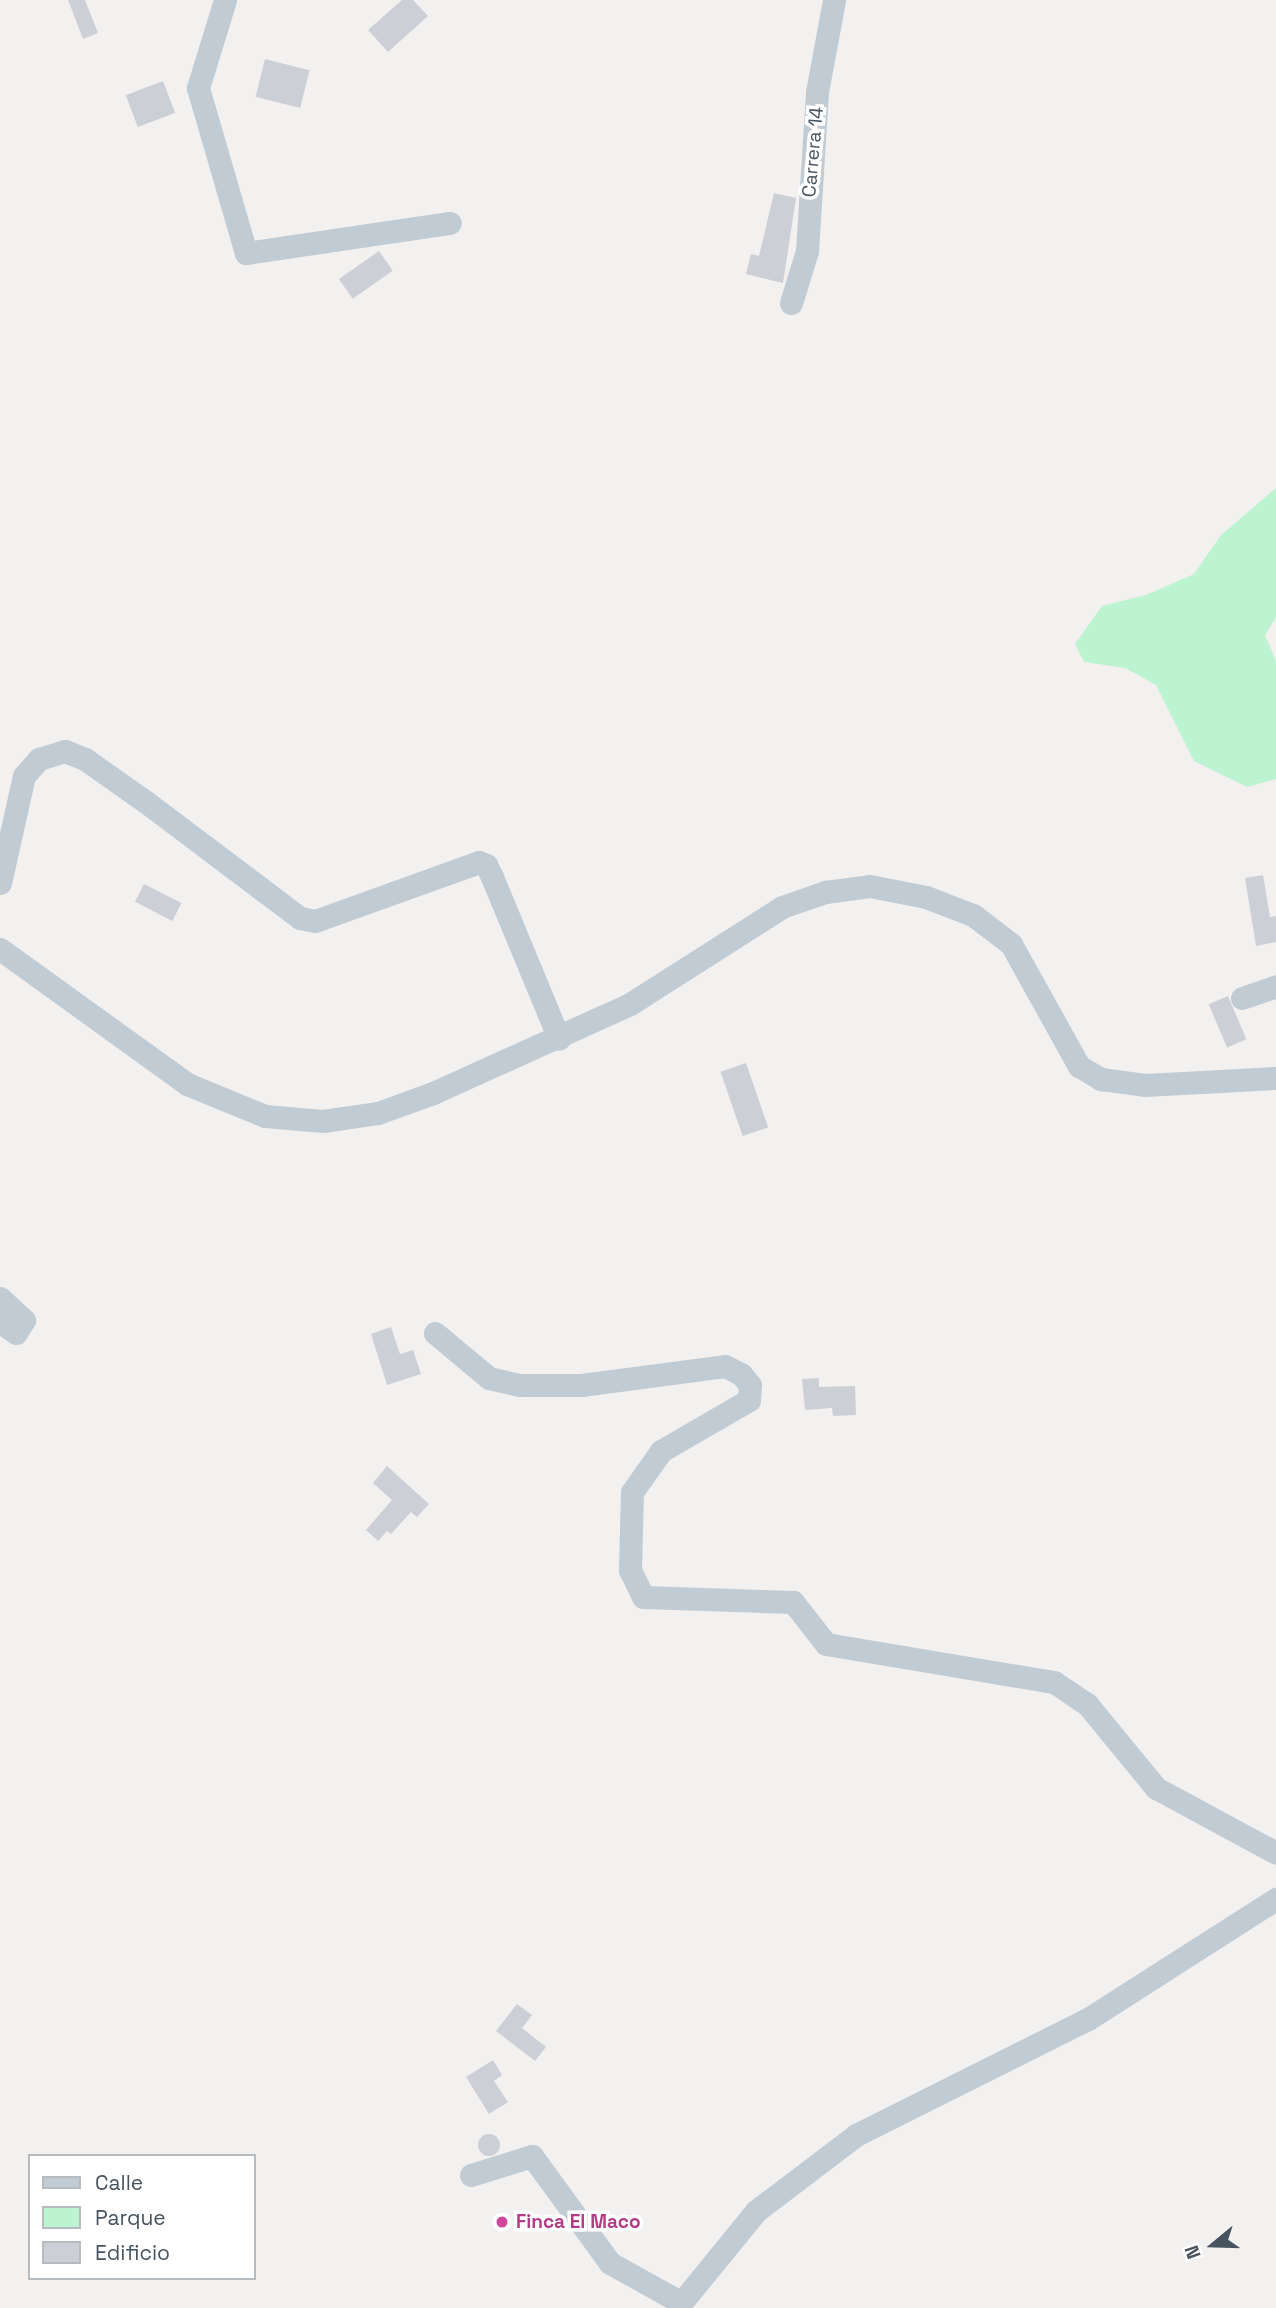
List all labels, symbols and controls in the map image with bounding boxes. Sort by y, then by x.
street label: Carrera 14 [798,106,828,198]
legend [28,2154,256,2280]
text: Calle [95,2169,143,2196]
text: Parque [95,2204,166,2231]
north arrow [1178,2210,1248,2280]
place label: Finca El Maco [516,2211,641,2233]
marker: Finca El Maco [494,2214,510,2230]
text: Edificio [95,2239,170,2266]
text: N [1179,2242,1207,2262]

